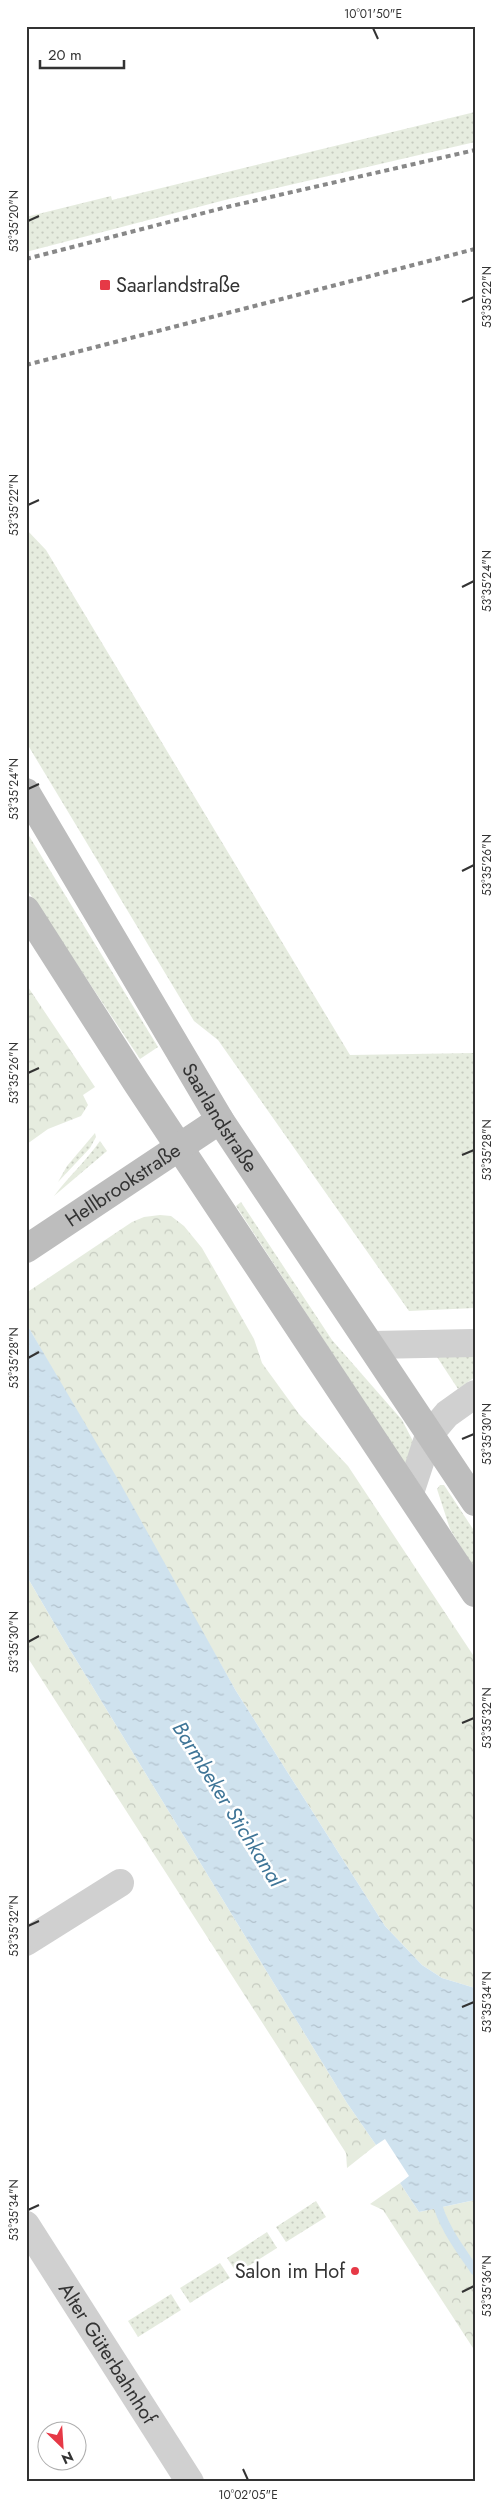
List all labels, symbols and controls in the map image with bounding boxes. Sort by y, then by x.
text: 10°01'50"E [344,5,402,23]
scale bar [40,38,124,70]
text: 20 m [48,44,82,66]
text: 53°35'20"N [5,190,23,252]
text: 53°35'22"N [478,266,496,328]
place label: Saarlandstraße [116,271,240,300]
marker: Saarlandstraße [98,278,112,292]
text: 53°35'22"N [5,474,23,536]
text: 53°35'24"N [478,550,496,612]
text: 53°35'24"N [5,758,23,820]
text: 53°35'26"N [478,834,496,896]
text: 53°35'26"N [5,1042,23,1104]
street label: Saarlandstraße [174,1058,265,1178]
text: 53°35'28"N [478,1119,496,1181]
street label: Hellbrookstraße [59,1136,186,1234]
text: 53°35'28"N [5,1327,23,1389]
text: 53°35'30"N [478,1403,496,1465]
text: 53°35'30"N [5,1611,23,1673]
text: 53°35'32"N [478,1687,496,1749]
water label: Barmbeker Stichkanal [165,1716,292,1894]
text: 53°35'32"N [5,1895,23,1957]
text: 53°35'34"N [478,1971,496,2033]
text: 53°35'34"N [5,2179,23,2241]
text: 53°35'36"N [478,2255,496,2317]
place label: Salon im Hof [235,2257,346,2286]
marker: Salon im Hof [349,2265,361,2277]
street label: Alter Güterbahnhof [51,2277,164,2431]
north arrow [38,2420,88,2470]
text: N [58,2446,77,2469]
text: 10°02'05"E [218,2486,278,2504]

